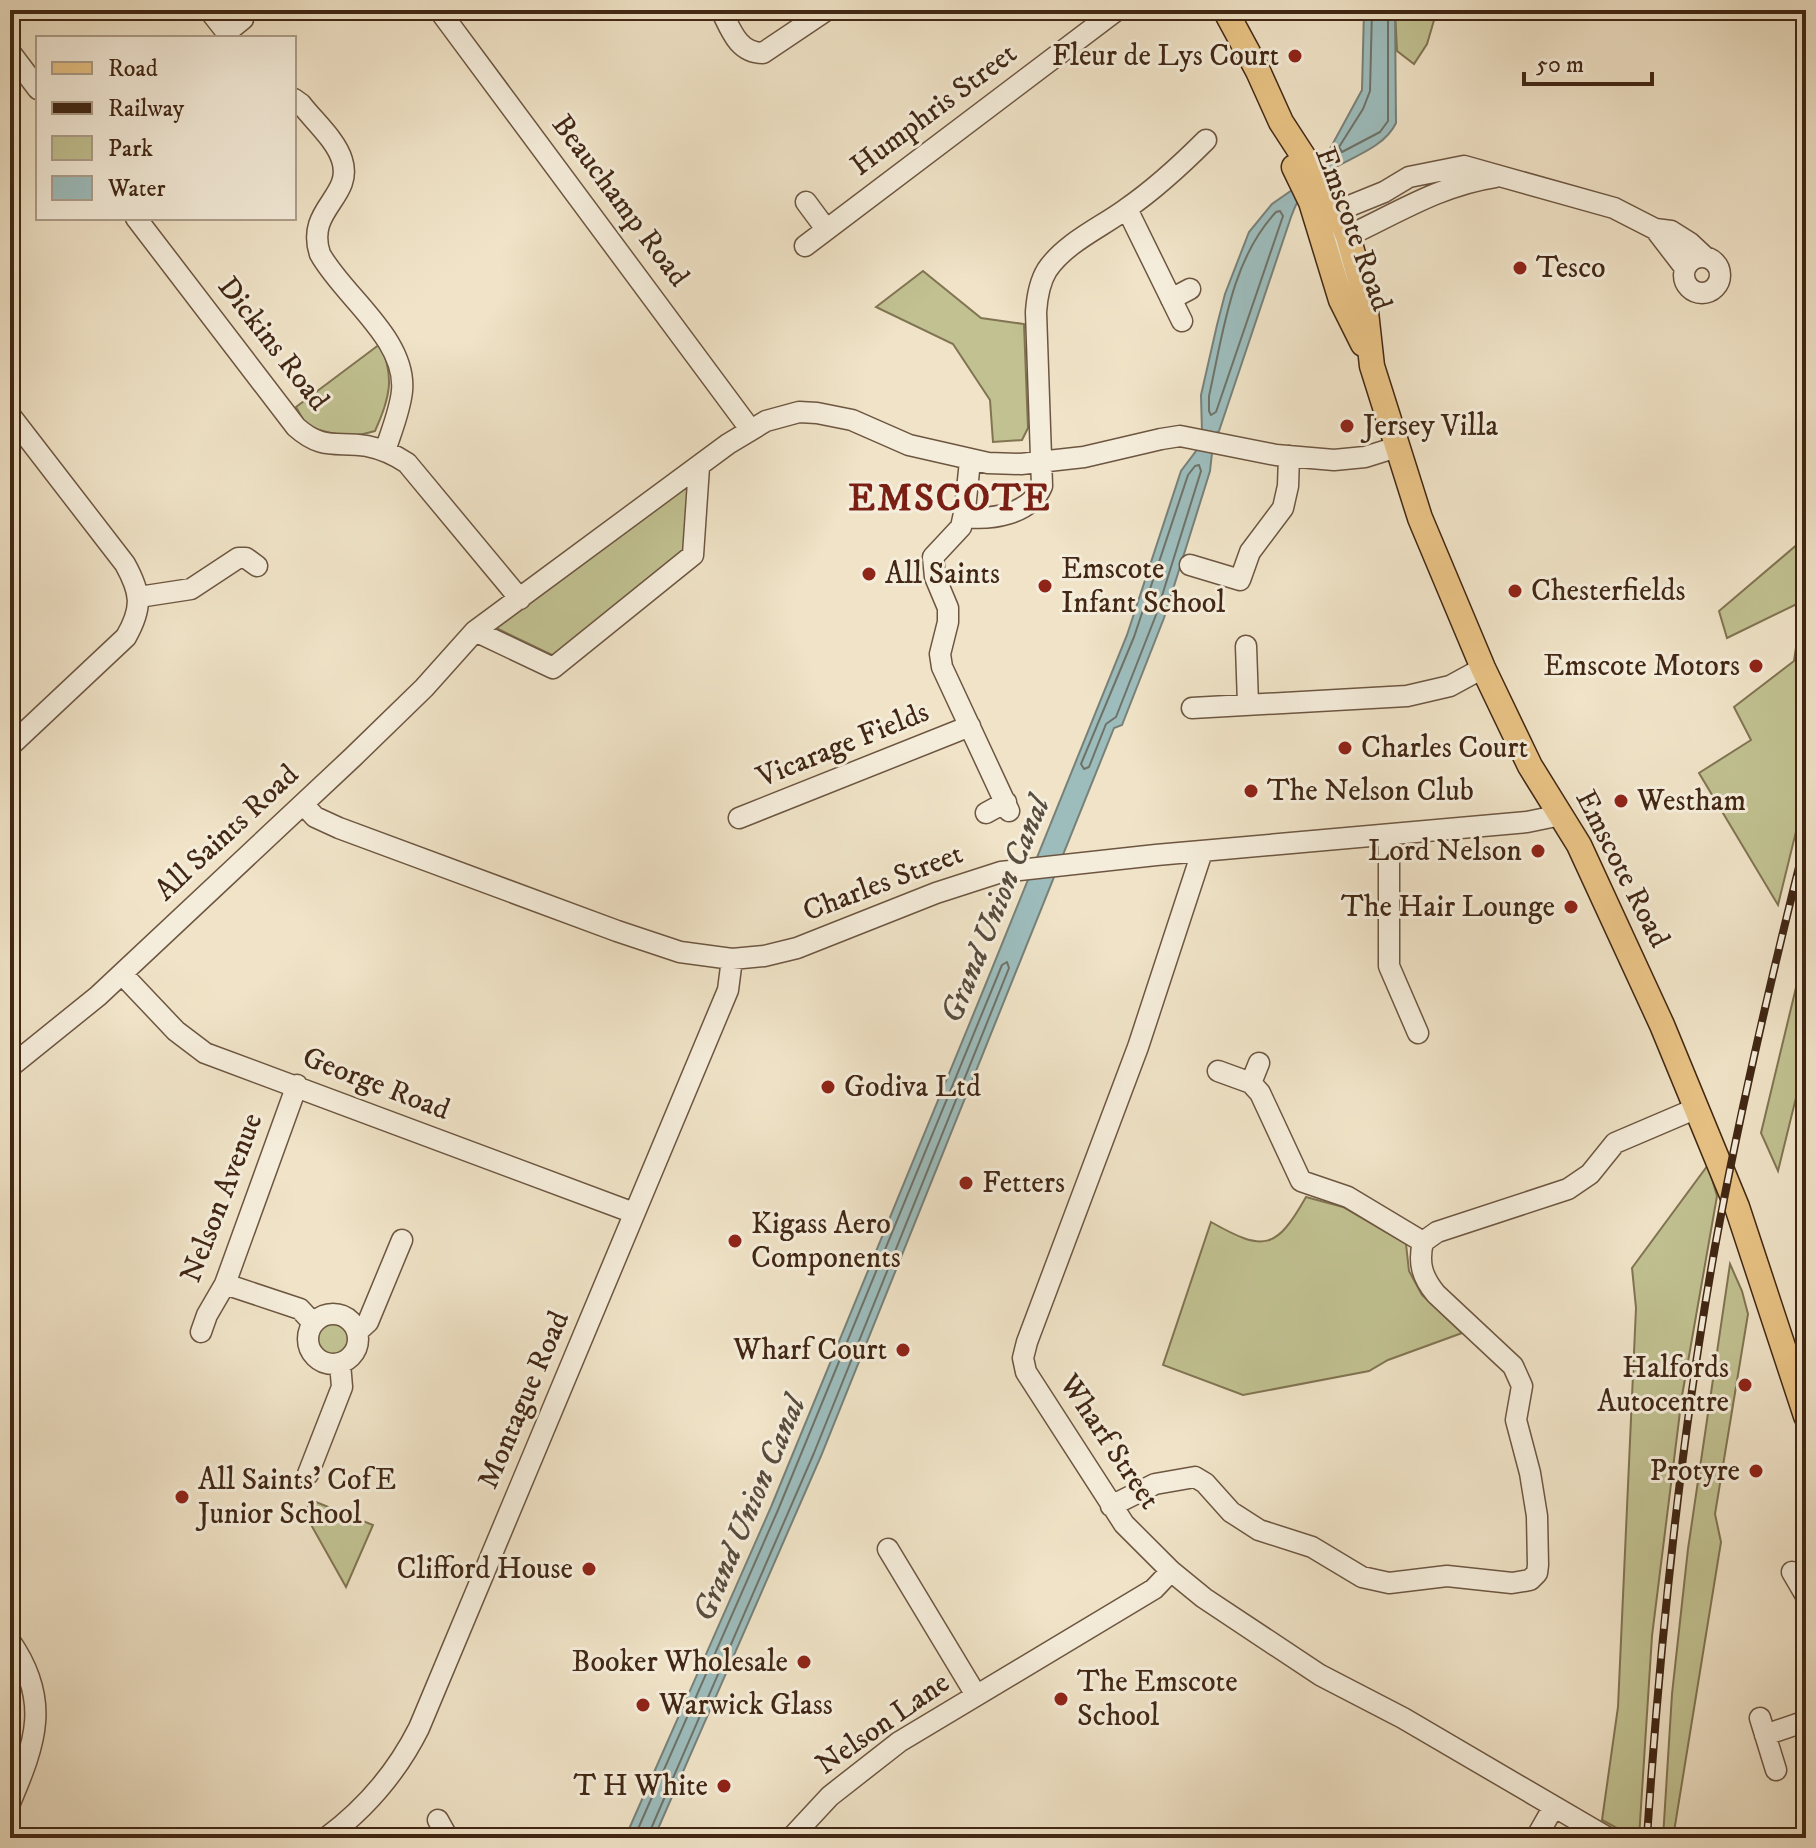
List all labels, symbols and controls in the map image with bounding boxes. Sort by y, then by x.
street label: Humphris Street [844,35,1024,185]
legend [36,36,296,220]
scale bar [1524,36,1652,86]
place label: Fleur de Lys Court [1052,38,1279,75]
marker: Fleur de Lys Court [1286,47,1304,65]
text: 50 m [1536,50,1584,80]
text: Road [108,54,158,84]
text: Railway [108,94,185,124]
street label: Beauchamp Road [543,108,697,294]
text: Park [108,134,153,164]
street label: Emscote Road [1306,142,1400,316]
text: Water [107,174,165,204]
place label: Tesco [1536,250,1606,287]
marker: Tesco [1511,259,1529,277]
street label: Dickins Road [209,270,337,418]
place label: Jersey Villa [1360,408,1499,445]
marker: Jersey Villa [1338,417,1356,435]
district label: EMSCOTE [848,475,1052,523]
place label: Emscote Infant School [1061,551,1225,622]
place label: All Saints [885,556,1000,593]
marker: All Saints [860,565,878,583]
place label: Chesterfields [1531,573,1686,610]
marker: Emscote Infant School [1036,577,1054,595]
marker: Chesterfields [1506,582,1524,600]
place label: Emscote Motors [1543,648,1740,685]
marker: Emscote Motors [1747,657,1765,675]
street label: Vicarage Fields [751,694,934,797]
place label: Charles Court [1361,730,1528,767]
marker: Charles Court [1336,739,1354,757]
street label: All Saints Road [147,757,307,909]
place label: The Nelson Club [1267,773,1474,810]
marker: The Nelson Club [1242,782,1260,800]
place label: Westham [1636,783,1746,820]
street label: Emscote Road [1566,784,1678,954]
water label: Grand Union Canal [932,787,1061,1029]
marker: Westham [1612,792,1630,810]
place label: Lord Nelson [1368,833,1522,870]
street label: Charles Street [798,836,968,930]
marker: Lord Nelson [1529,842,1547,860]
place label: The Hair Lounge [1341,889,1555,926]
marker: The Hair Lounge [1562,898,1580,916]
street label: George Road [297,1039,455,1129]
place label: Godiva Ltd [844,1069,981,1106]
marker: Godiva Ltd [819,1078,837,1096]
street label: Nelson Avenue [173,1108,271,1288]
place label: Fetters [982,1165,1065,1202]
marker: Fetters [957,1174,975,1192]
place label: Kigass Aero Components [751,1206,901,1277]
marker: Kigass Aero Components [726,1232,744,1250]
street label: Montague Road [470,1306,578,1494]
place label: Wharf Court [732,1332,887,1369]
marker: Wharf Court [894,1341,912,1359]
place label: Halfords Autocentre [1597,1350,1729,1421]
street label: Wharf Street [1050,1367,1168,1517]
marker: Halfords Autocentre [1736,1376,1754,1394]
water label: Grand Union Canal [685,1387,817,1628]
place label: Protyre [1649,1453,1740,1490]
place label: All Saints' CofE Junior School [195,1462,396,1533]
marker: Protyre [1747,1462,1765,1480]
marker: All Saints' CofE Junior School [173,1488,191,1506]
place label: Clifford House [396,1551,573,1588]
marker: Clifford House [580,1560,598,1578]
place label: Booker Wholesale [571,1644,788,1681]
marker: Booker Wholesale [795,1653,813,1671]
place label: The Emscote School [1077,1664,1238,1735]
street label: Nelson Lane [809,1665,957,1783]
place label: Warwick Glass [658,1687,833,1724]
marker: The Emscote School [1052,1690,1070,1708]
marker: Warwick Glass [634,1696,652,1714]
place label: T H White [573,1768,708,1805]
marker: T H White [715,1777,733,1795]

